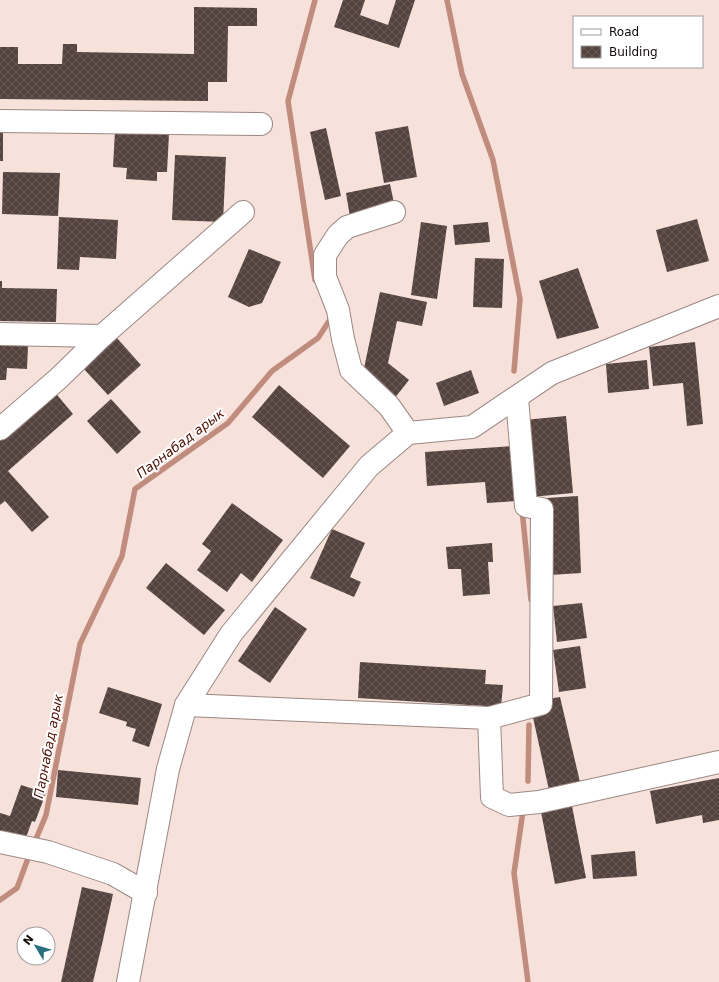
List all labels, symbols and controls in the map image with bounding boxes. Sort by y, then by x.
legend [573,16,703,68]
text: Road [609,25,639,39]
text: Building [609,45,658,59]
water label: Парнабад арык [133,405,227,481]
water label: Парнабад арык [31,693,66,800]
north arrow [16,926,56,966]
text: N [21,933,36,948]

